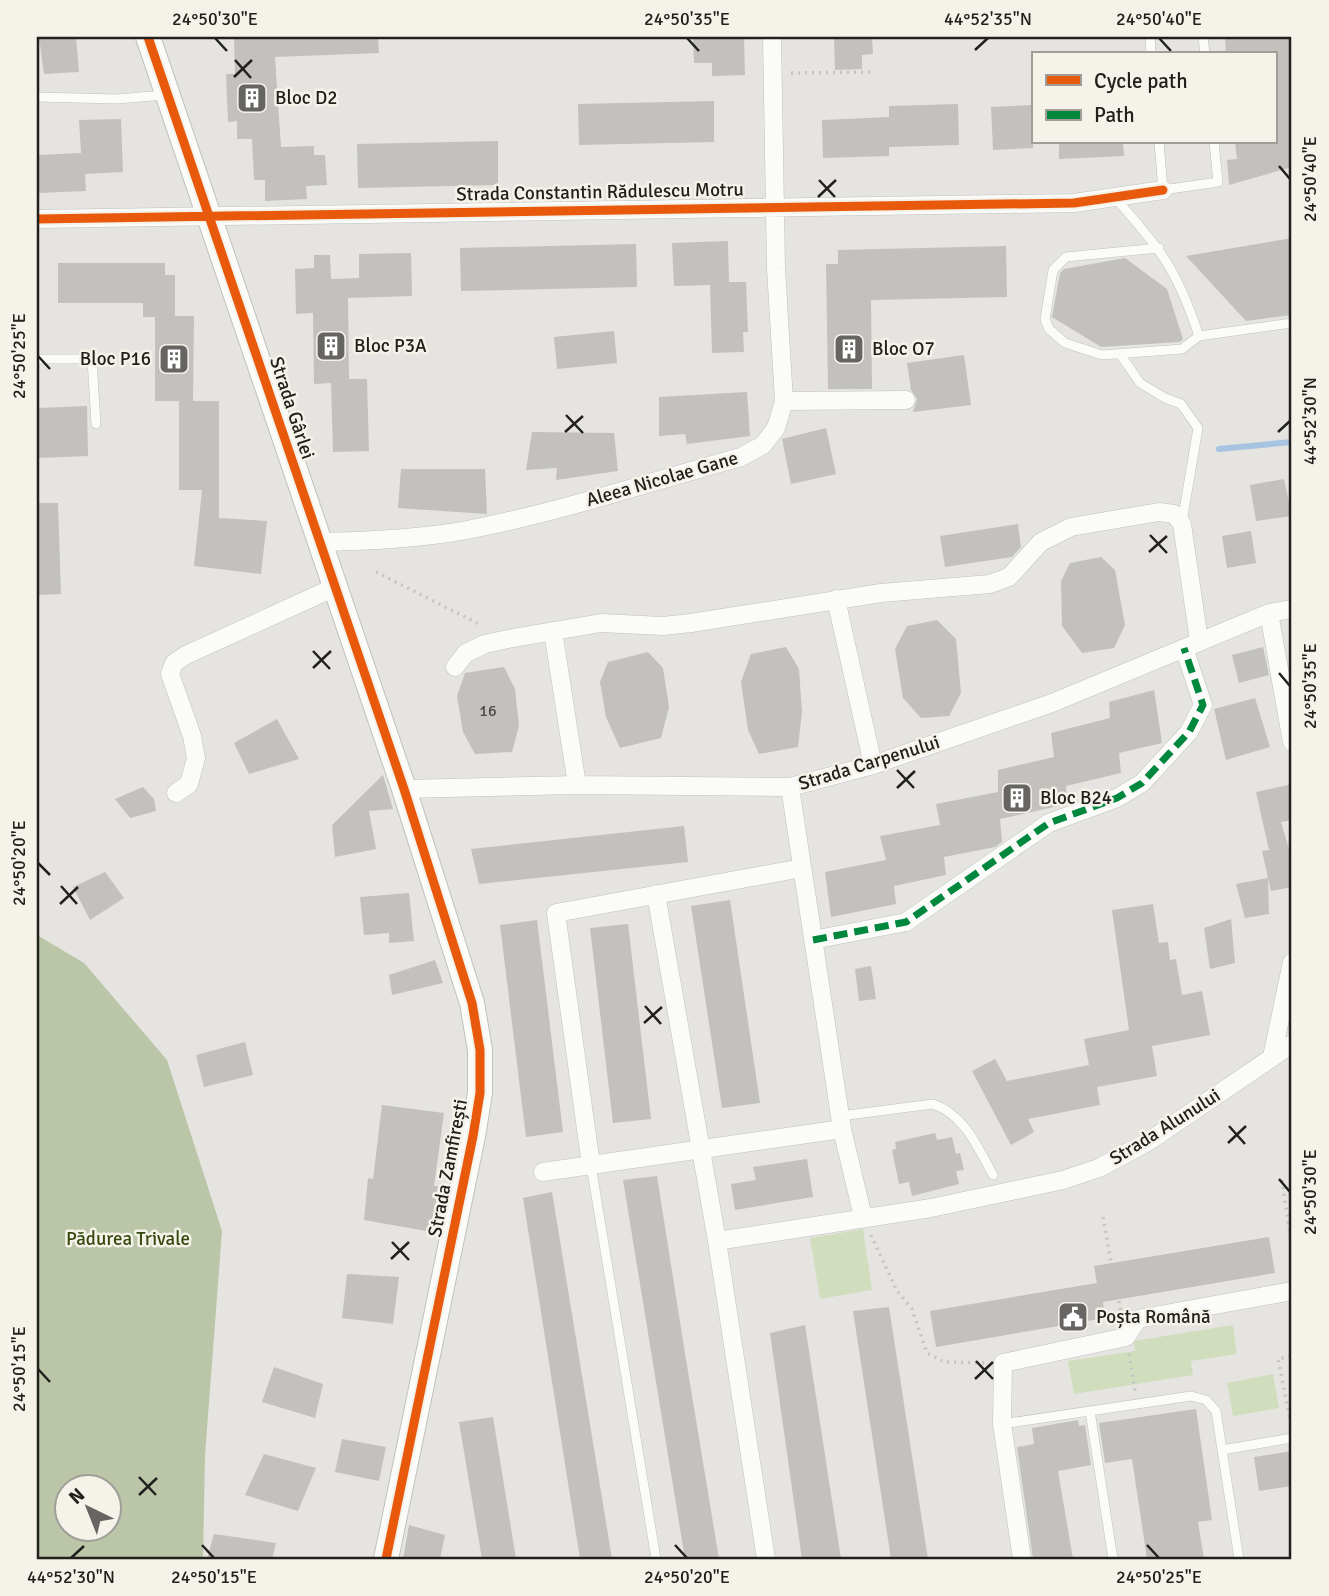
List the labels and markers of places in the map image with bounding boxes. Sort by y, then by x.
building icon: Bloc D2 [235,81,269,115]
place label: Bloc D2 [275,86,337,110]
building icon: Bloc P3A [314,329,348,363]
building icon: Bloc O7 [832,332,866,366]
place label: Bloc P3A [354,334,427,358]
place label: Bloc O7 [872,337,935,361]
building icon: Bloc P16 [157,342,191,376]
place label: Bloc P16 [80,347,151,371]
building icon: Bloc B24 [1000,781,1034,815]
place label: Bloc B24 [1040,786,1112,810]
public building icon: Poșta Română [1056,1300,1090,1334]
place label: Poșta Română [1096,1305,1211,1329]

